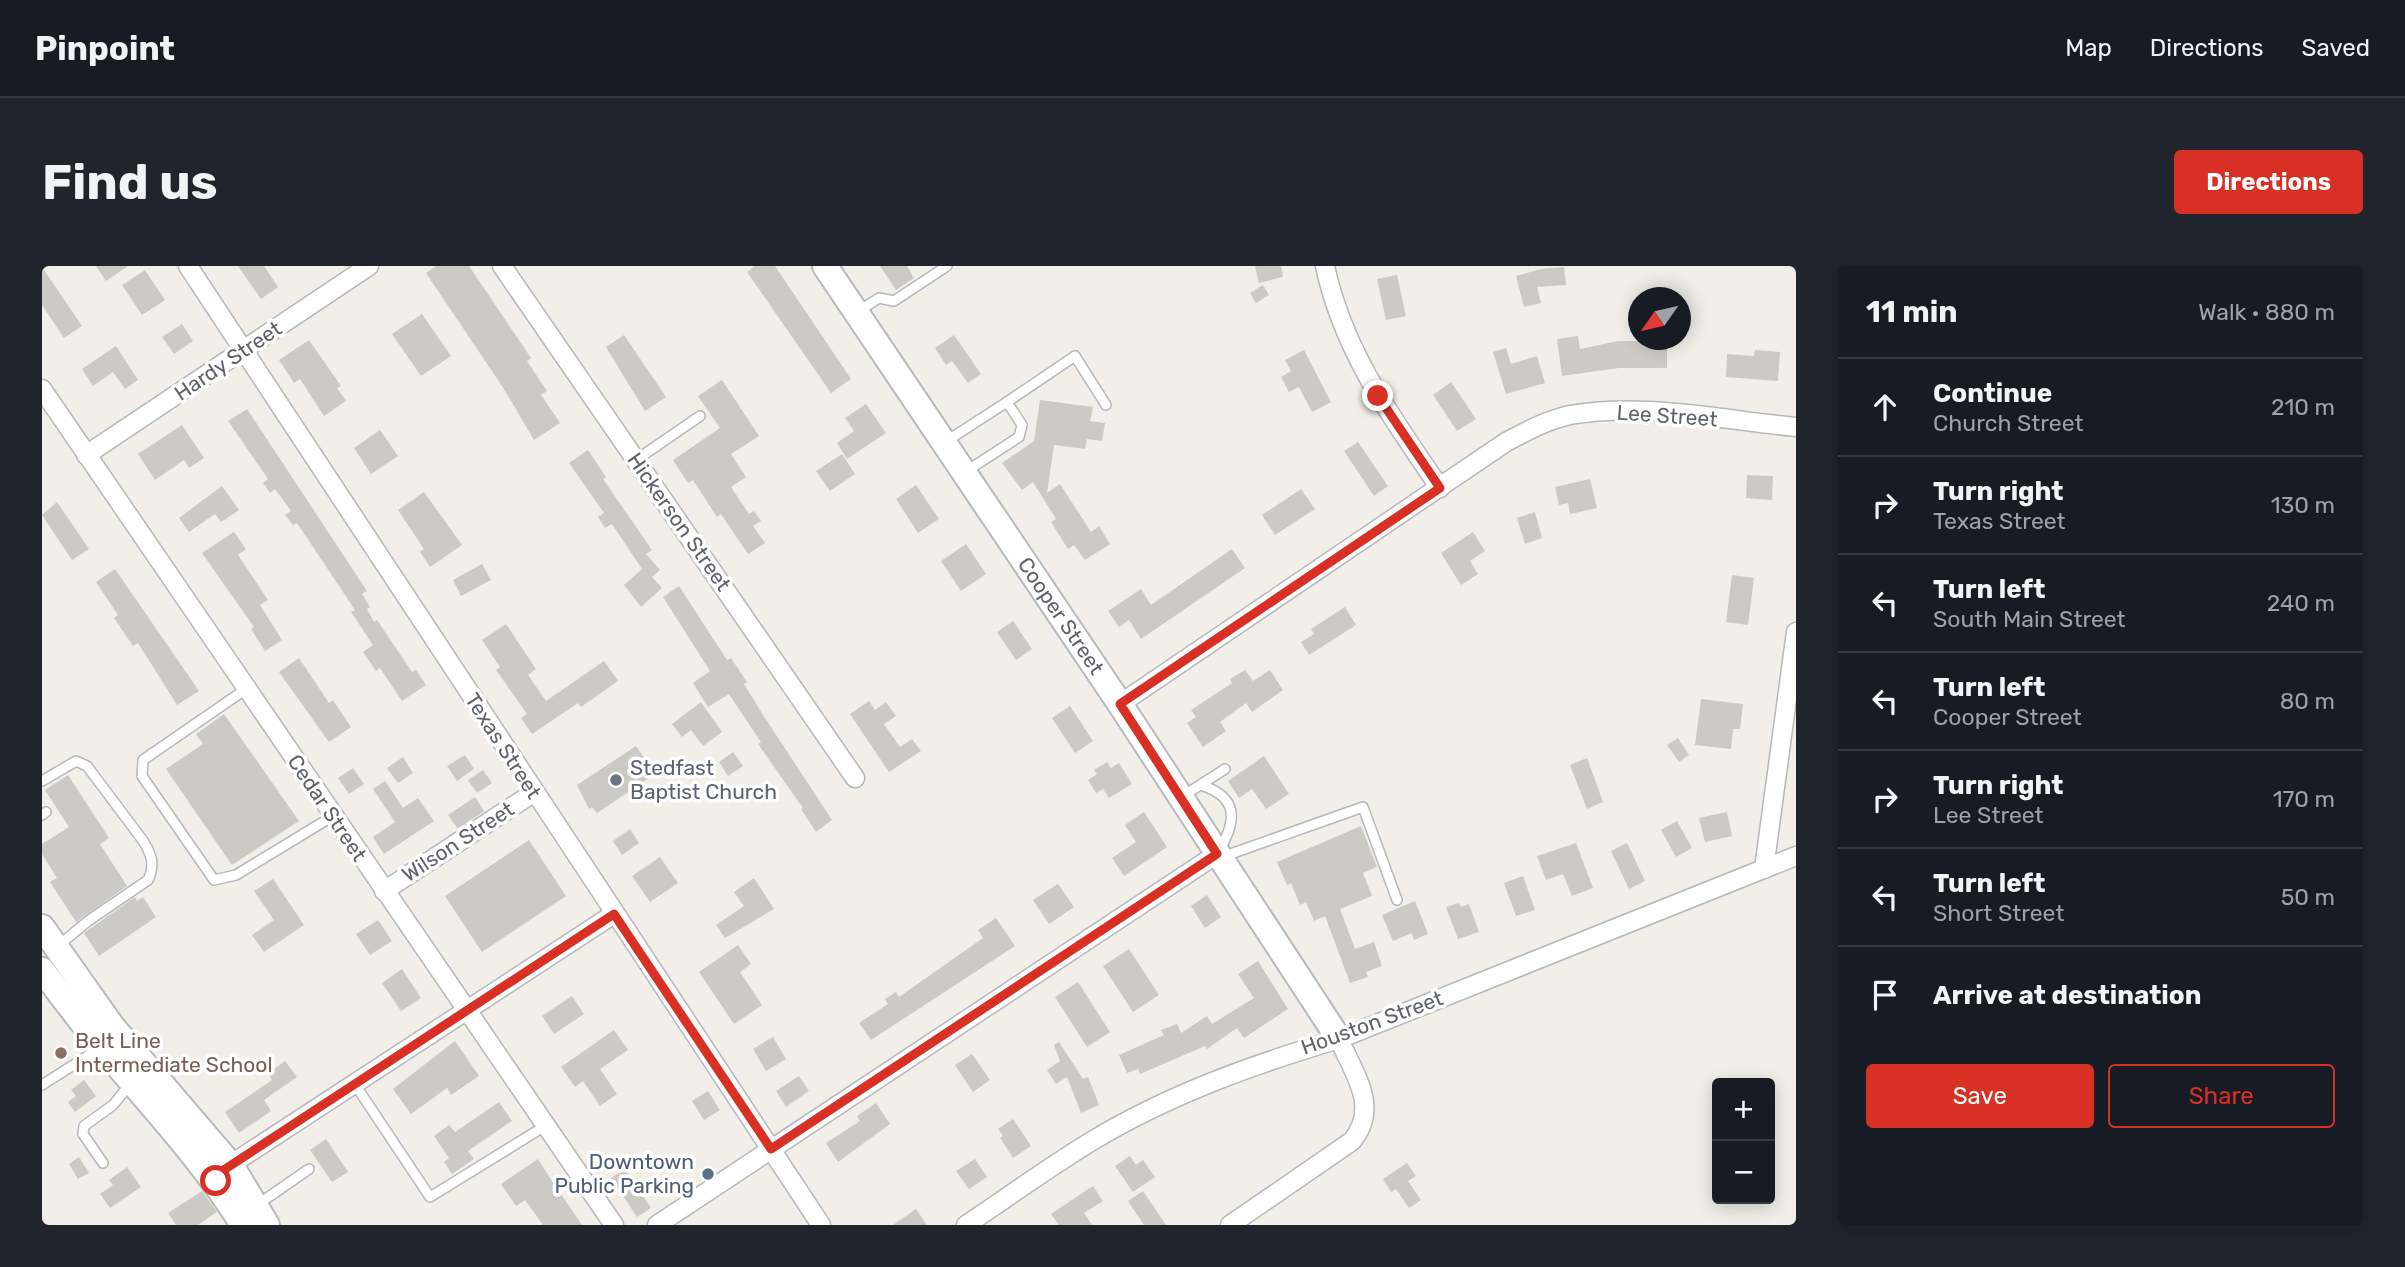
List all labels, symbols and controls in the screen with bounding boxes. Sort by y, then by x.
text: Pinpoint [35,29,175,68]
text: Map [2065,34,2112,62]
text: Directions [2150,34,2263,62]
text: Saved [2301,34,2370,62]
button: Directions [2174,150,2363,214]
text: Find us [42,153,218,211]
north arrow [1628,287,1691,350]
text: 11 min [1866,294,1958,330]
text: Walk · 880 m [2198,298,2335,326]
street label: Hardy Street [169,316,286,406]
text: Continue [1933,378,2052,409]
route end [1362,380,1393,411]
icon: ahead [1866,388,1904,426]
text: 210 m [2271,393,2335,421]
street label: Lee Street [1616,400,1718,431]
text: Church Street [1933,409,2084,437]
street label: Hickerson Street [622,448,736,596]
text: Turn right [1933,476,2063,507]
icon: right [1866,486,1904,524]
text: 130 m [2271,491,2335,519]
text: Texas Street [1933,507,2066,535]
street label: Cooper Street [1013,552,1109,679]
text: Turn left [1933,574,2045,605]
icon: left [1866,584,1904,622]
text: 240 m [2267,589,2335,617]
text: South Main Street [1933,605,2126,633]
text: Turn left [1933,672,2045,703]
icon: left [1866,682,1904,720]
text: 80 m [2280,687,2335,715]
street label: Texas Street [460,688,547,803]
text: Cooper Street [1933,703,2082,731]
street label: Cedar Street [283,750,372,866]
place label: Stedfast Baptist Church [630,755,777,804]
text: Turn right [1933,770,2063,801]
marker: Stedfast Baptist Church [608,772,624,788]
icon: right [1866,780,1904,818]
text: 170 m [2273,785,2335,813]
street label: Wilson Street [397,796,518,887]
text: Lee Street [1933,801,2044,829]
text: Turn left [1933,868,2045,899]
icon: left [1866,878,1904,916]
text: 50 m [2281,883,2335,911]
text: Short Street [1933,899,2064,927]
icon: arrive [1866,976,1904,1014]
text: Arrive at destination [1933,980,2201,1011]
street label: Houston Street [1297,985,1446,1060]
place label: Belt Line Intermediate School [75,1028,273,1077]
marker: Belt Line Intermediate School [53,1045,69,1061]
button: Save [1866,1064,2094,1128]
button: Share [2108,1064,2335,1128]
map controls [1712,1078,1775,1204]
button: + [1712,1078,1775,1141]
button: − [1712,1141,1775,1204]
place label: Downtown Public Parking [554,1149,694,1198]
route start [200,1165,231,1196]
marker: Downtown Public Parking [700,1166,716,1182]

